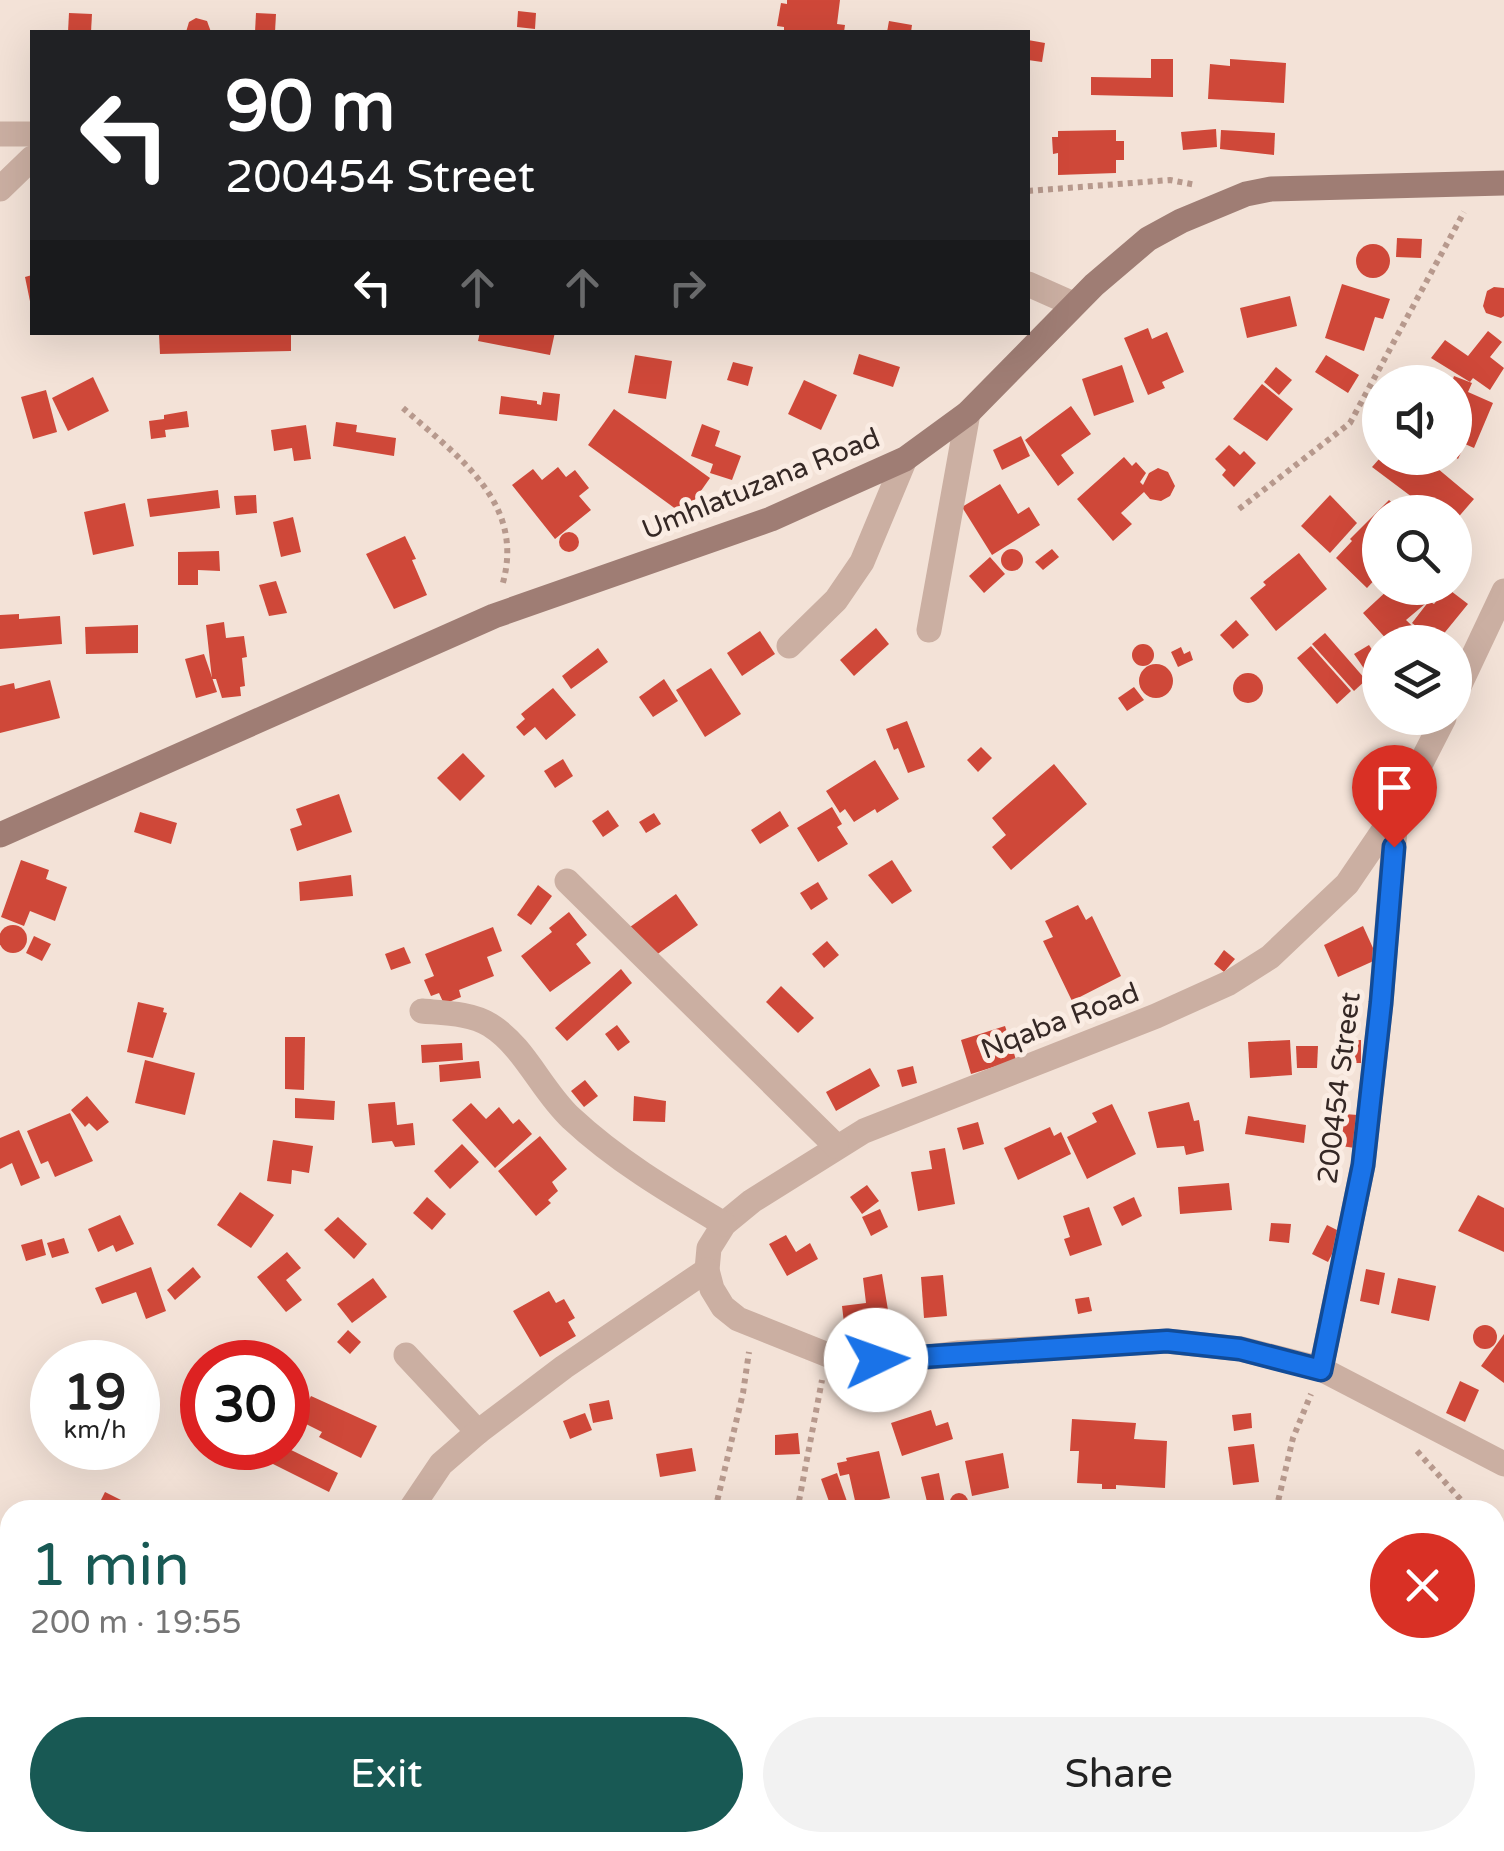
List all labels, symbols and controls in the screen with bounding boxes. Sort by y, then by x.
text: 90 m [225,66,395,150]
icon: left [60,70,190,200]
text: 200454 Street [225,151,535,205]
icon: left [345,260,400,315]
icon: ahead [450,260,505,315]
icon: ahead [555,260,610,315]
icon: right [660,260,715,315]
map controls [1362,365,1472,735]
button: sound [1362,365,1472,475]
street label: Umhlatuzana Road [637,421,885,547]
button: search [1362,495,1472,605]
button: layers [1362,625,1472,735]
pin [1352,745,1437,848]
icon: arrive [1367,760,1422,815]
street label: Nqaba Road [976,975,1144,1067]
street label: 200454 Street [1310,990,1368,1186]
position arrow [824,1308,928,1412]
speed limit sign: 30 [180,1340,310,1470]
text: 19 [64,1363,126,1423]
text: km/h [64,1415,126,1445]
text: 1 min [30,1530,190,1602]
button: close [1370,1533,1475,1638]
text: 200 m · 19:55 [30,1604,242,1642]
button: Exit [30,1717,743,1832]
button: Share [763,1717,1475,1832]

